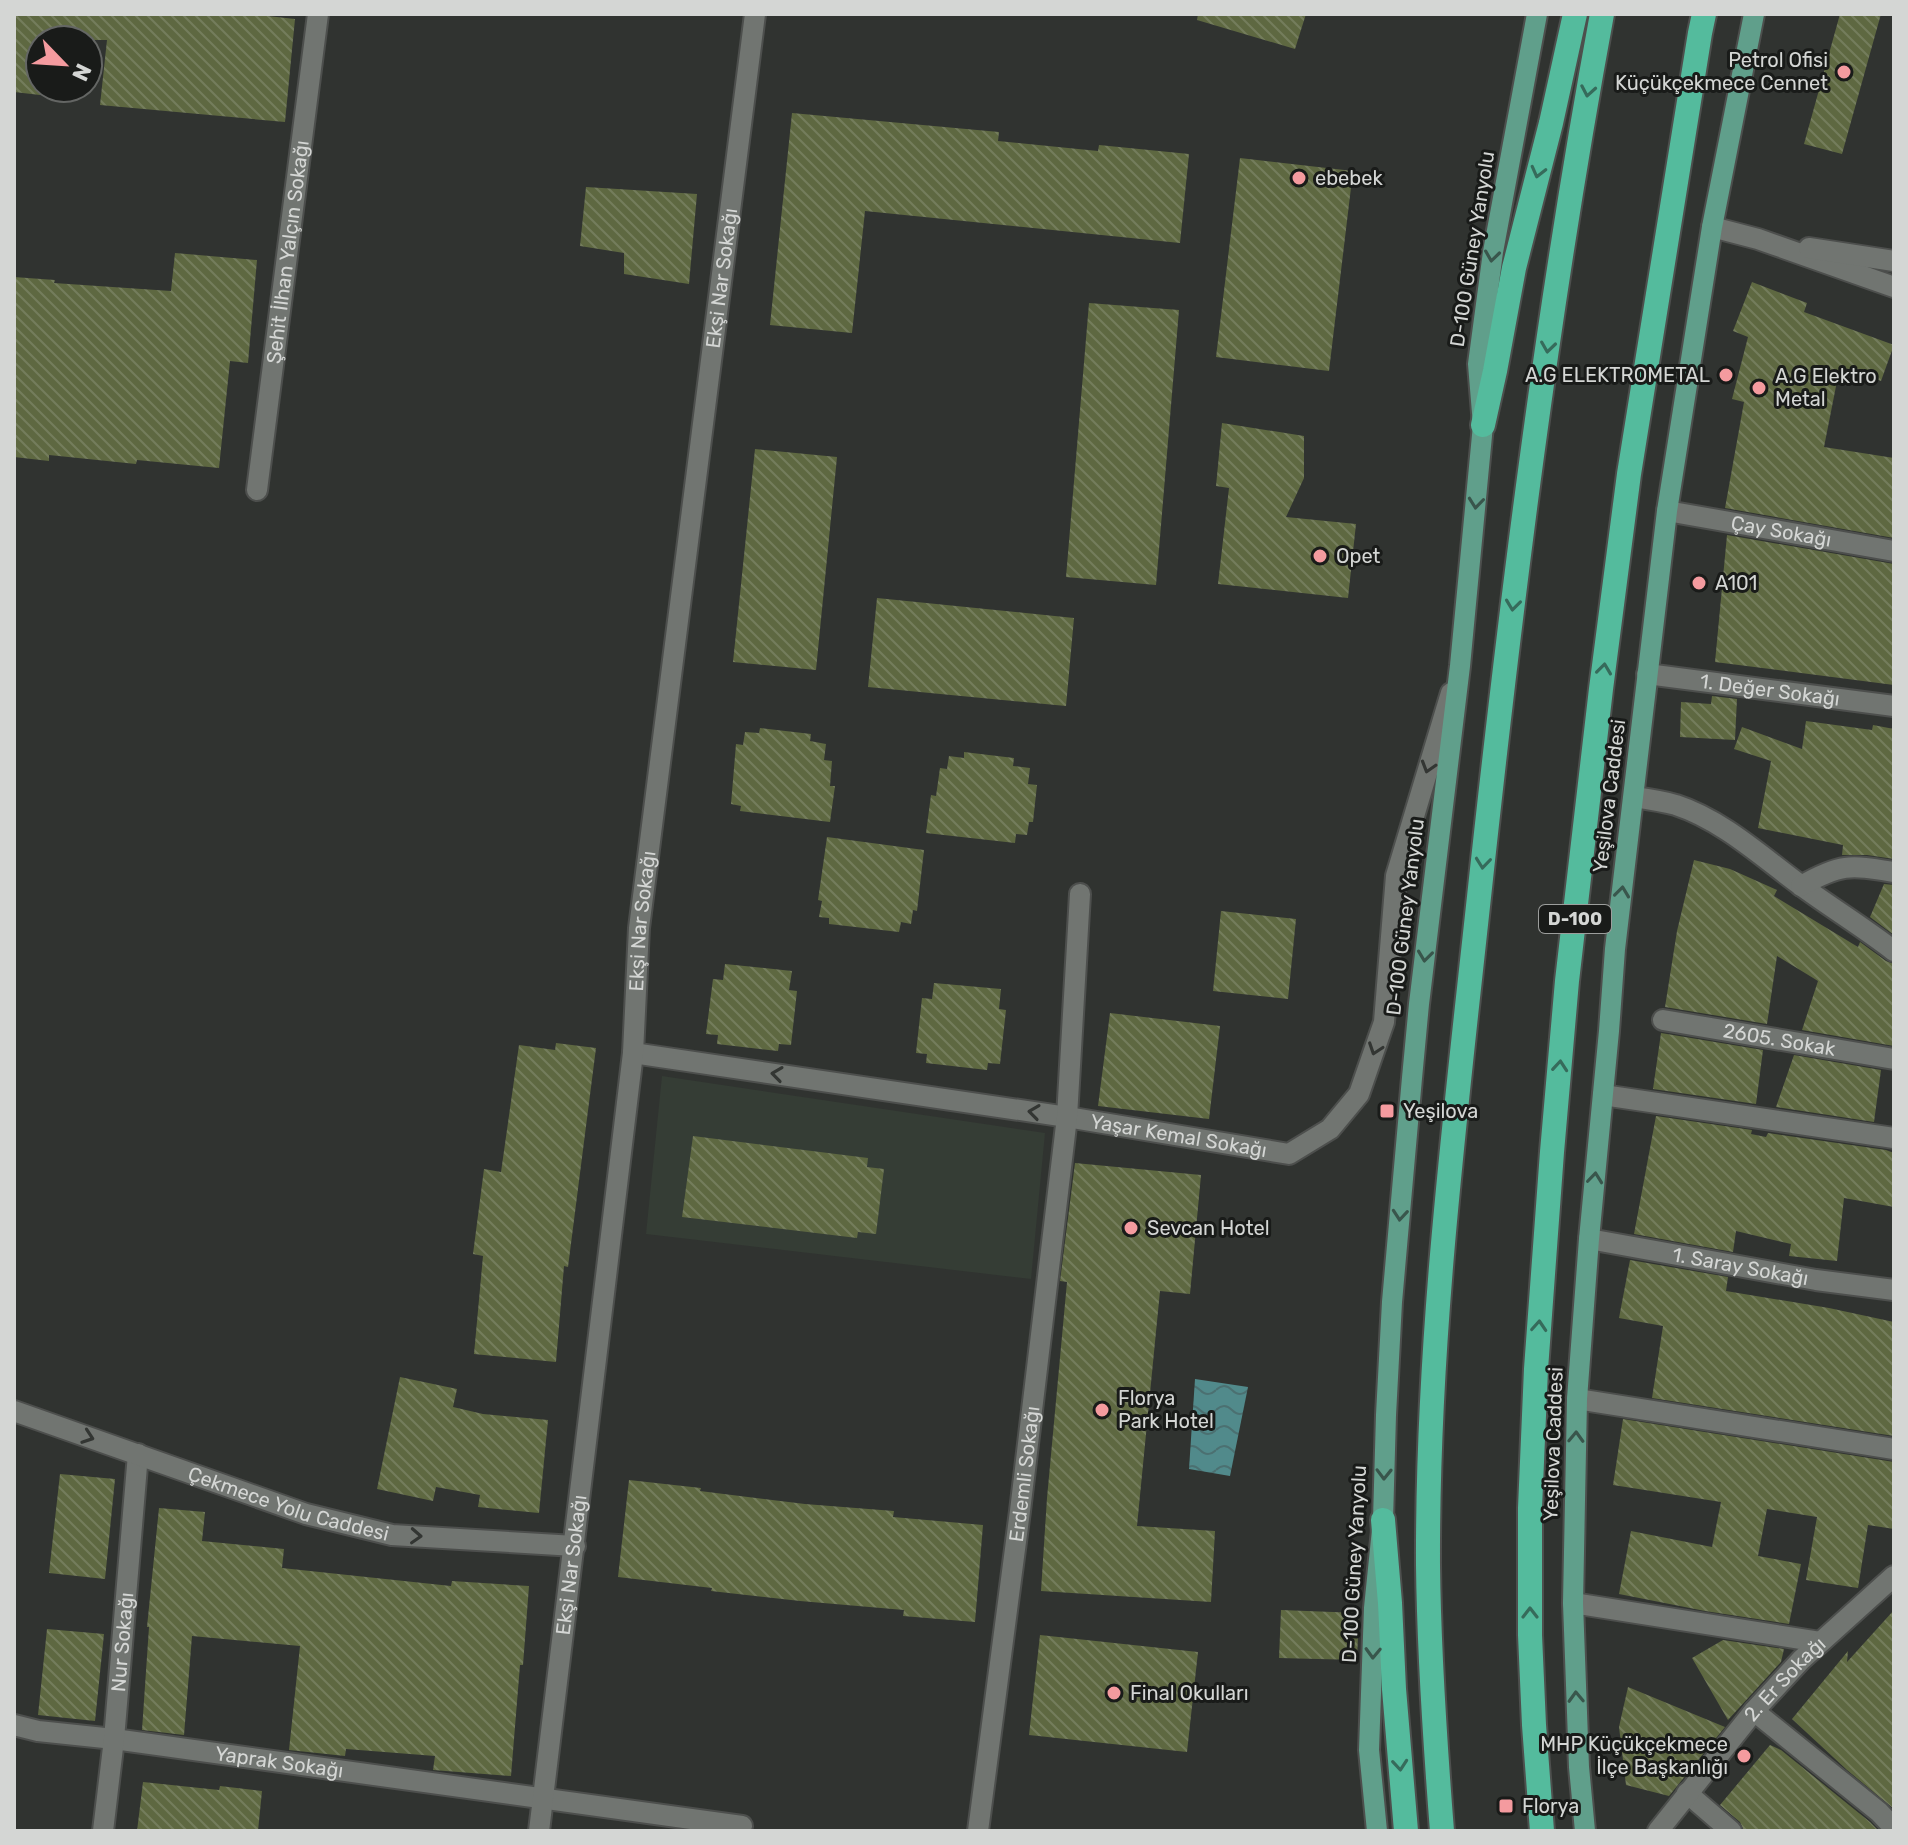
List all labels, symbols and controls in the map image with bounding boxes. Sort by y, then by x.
north arrow [24,24,104,104]
place label: Petrol Ofisi Küçükçekmece Cennet [1615,48,1828,95]
text: N [66,59,97,85]
marker: Petrol Ofisi Küçükçekmece Cennet [1835,63,1853,81]
one-way arrow [1581,84,1598,97]
street label: Şehit İlhan Yalçın Sokağı [261,139,314,365]
street label: D-100 Güney Yanyolu [1445,149,1499,349]
one-way arrow [1531,164,1548,178]
place label: ebebek [1315,166,1383,190]
marker: ebebek [1290,169,1308,187]
street label: Ekşi Nar Sokağı [701,206,742,350]
one-way arrow [1484,249,1501,263]
one-way arrow [1540,341,1557,354]
place label: A.G ELEKTROMETAL [1525,363,1710,387]
place label: A.G Elektro Metal [1775,364,1877,411]
marker: A.G ELEKTROMETAL [1717,366,1735,384]
marker: A.G Elektro Metal [1750,379,1768,397]
one-way arrow [1467,497,1484,510]
street label: Çay Sokağı [1729,511,1833,552]
place label: Opet [1336,544,1381,568]
marker: Opet [1311,547,1329,565]
place label: A101 [1715,571,1757,595]
marker: A101 [1690,574,1708,592]
one-way arrow [1505,598,1522,612]
one-way arrow [1595,662,1612,676]
street label: 1. Değer Sokağı [1699,669,1841,711]
street label: Yeşilova Caddesi [1588,718,1630,874]
one-way arrow [1421,760,1437,774]
street label: D-100 Güney Yanyolu [1381,817,1429,1017]
street label: Ekşi Nar Sokağı [624,849,661,992]
one-way arrow [1474,857,1491,870]
one-way arrow [1613,885,1630,898]
road number: D-100 [1539,905,1611,933]
one-way arrow [1416,950,1433,963]
street label: 2605. Sokak [1721,1018,1838,1061]
one-way arrow [1368,1041,1384,1055]
one-way arrow [1551,1059,1568,1072]
one-way arrow [770,1066,783,1083]
place label: Yeşilova [1403,1099,1478,1123]
marker: Yeşilova [1378,1102,1396,1120]
one-way arrow [1027,1104,1041,1121]
street label: Yaşar Kemal Sokağı [1089,1109,1269,1162]
one-way arrow [1586,1171,1603,1184]
one-way arrow [1391,1209,1408,1222]
place label: Sevcan Hotel [1147,1216,1270,1240]
marker: Sevcan Hotel [1122,1219,1140,1237]
street label: 1. Saray Sokağı [1671,1242,1810,1290]
one-way arrow [1530,1319,1547,1332]
street label: Yeşilova Caddesi [1538,1366,1568,1522]
place label: Florya Park Hotel [1118,1386,1214,1433]
marker: Florya Park Hotel [1093,1401,1111,1419]
street label: Erdemli Sokağı [1004,1405,1044,1544]
one-way arrow [80,1427,94,1443]
one-way arrow [1567,1430,1584,1443]
street label: Çekmece Yolu Caddesi [185,1461,391,1546]
street label: D-100 Güney Yanyolu [1337,1465,1371,1663]
one-way arrow [1376,1468,1393,1481]
street label: Ekşi Nar Sokağı [551,1493,592,1636]
one-way arrow [410,1527,423,1544]
street label: Nur Sokağı [106,1591,138,1693]
one-way arrow [1521,1606,1539,1619]
street label: 2. Er Sokağı [1739,1632,1830,1726]
one-way arrow [1364,1647,1381,1660]
place label: Final Okulları [1130,1681,1249,1705]
marker: Final Okulları [1105,1684,1123,1702]
one-way arrow [1568,1690,1585,1703]
place label: MHP Küçükçekmece İlçe Başkanlığı [1540,1732,1728,1779]
street label: Yaprak Sokağı [214,1741,345,1783]
marker: MHP Küçükçekmece İlçe Başkanlığı [1735,1747,1753,1765]
one-way arrow [1392,1759,1409,1772]
place label: Florya [1522,1794,1579,1818]
marker: Florya [1497,1797,1515,1815]

